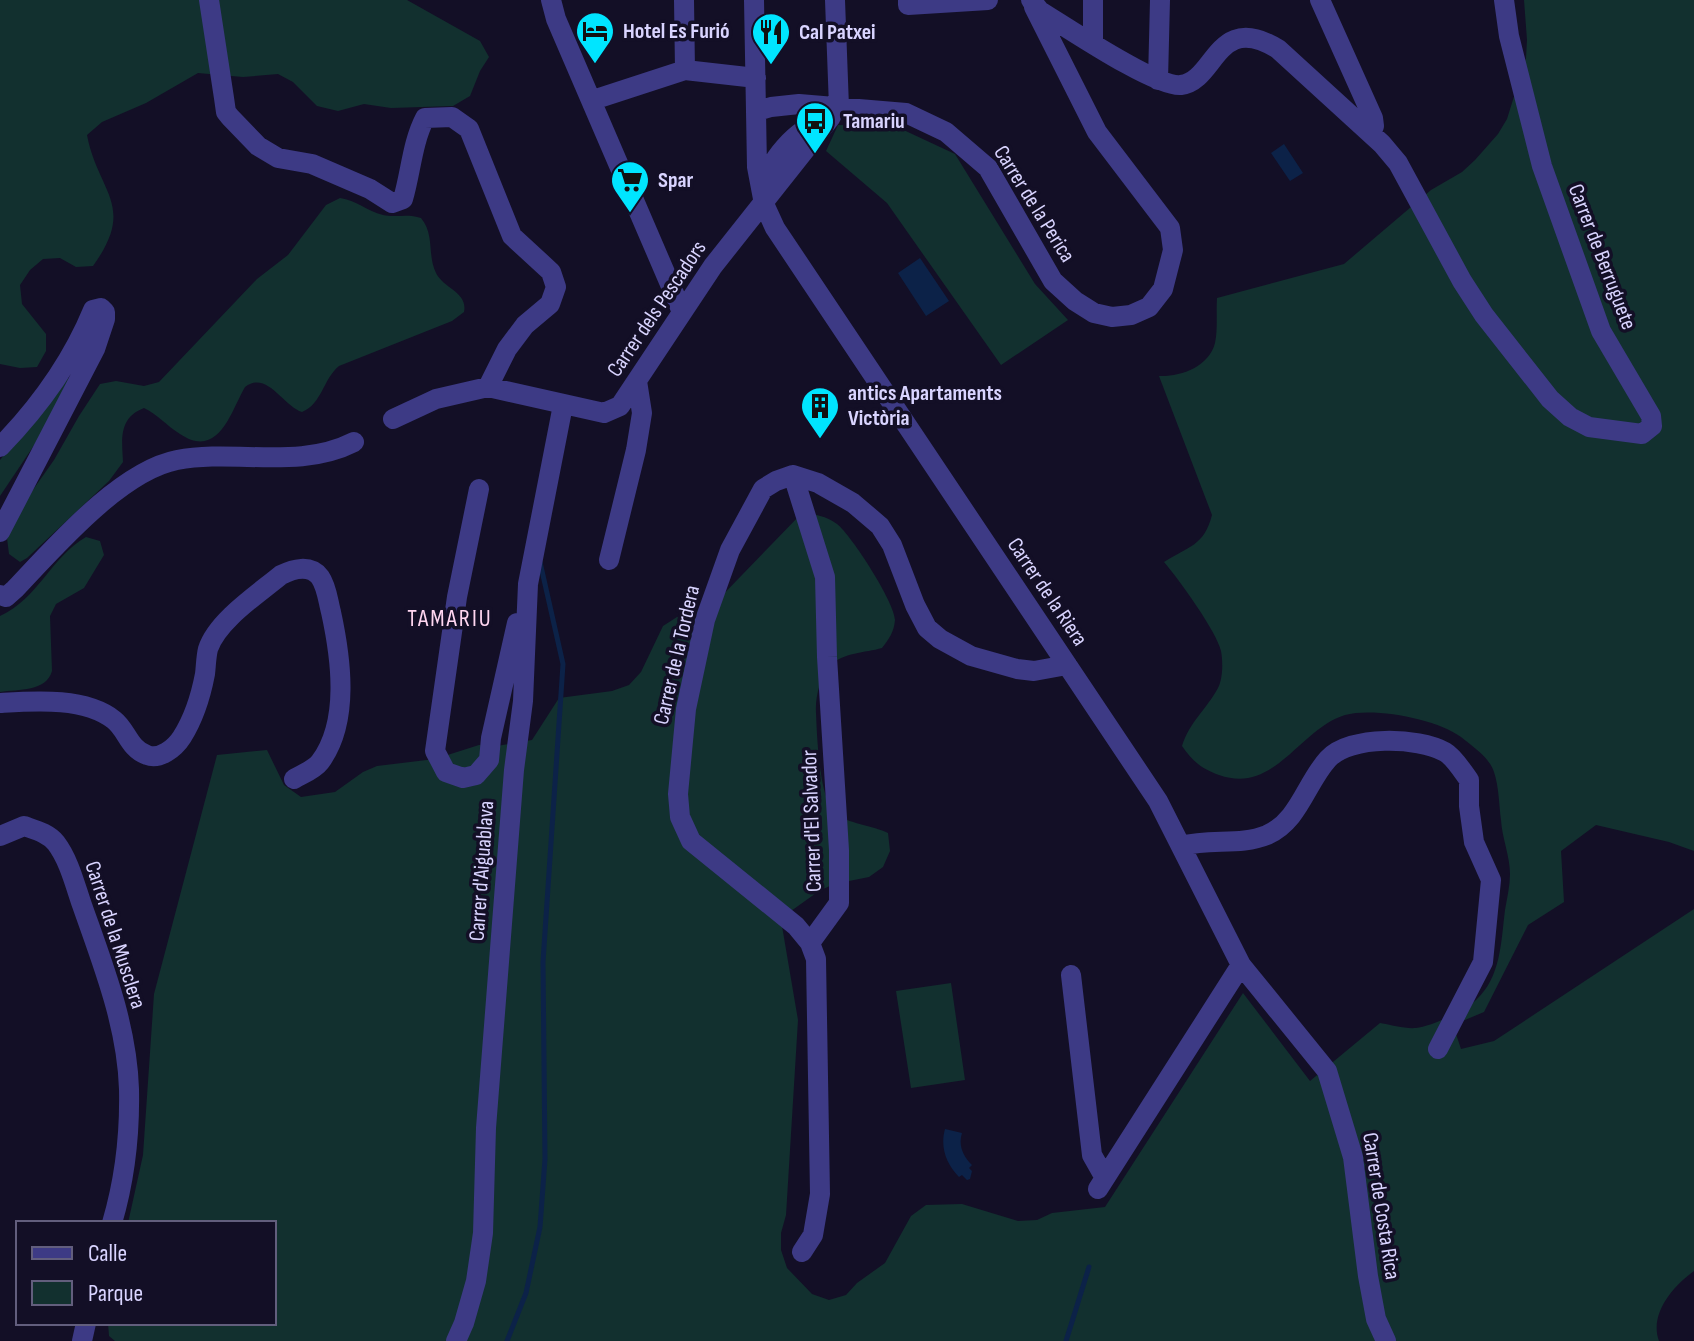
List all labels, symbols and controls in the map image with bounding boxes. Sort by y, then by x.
hotel icon: Hotel Es Furió [574,10,616,65]
restaurant icon: Cal Patxei [750,11,792,66]
place label: Hotel Es Furió [623,18,730,45]
place label: Cal Patxei [799,19,876,46]
bus stop icon: Tamariu [794,100,836,155]
place label: Tamariu [843,108,905,135]
street label: Carrer de la Perica [987,141,1081,267]
supermarket icon: Spar [609,159,651,214]
place label: Spar [658,167,694,194]
street label: Carrer de Berruguete [1562,180,1642,334]
street label: Carrer dels Pescadors [602,236,713,382]
place label: antics Apartaments Victòria [848,380,1002,432]
building icon: antics Apartaments Victòria [799,385,841,440]
street label: Carrer de la Riera [1001,533,1093,651]
street label: Carrer de la Tordera [648,583,706,727]
district label: TAMARIU [407,604,493,633]
street label: Carrer d'El Salvador [796,749,828,893]
street label: Carrer d'Aiguablava [464,800,500,942]
street label: Carrer de la Musclera [78,858,152,1012]
street label: Carrer de Costa Rica [1356,1131,1406,1281]
legend [16,1221,276,1325]
text: Calle [88,1239,127,1268]
text: Parque [88,1279,143,1308]

